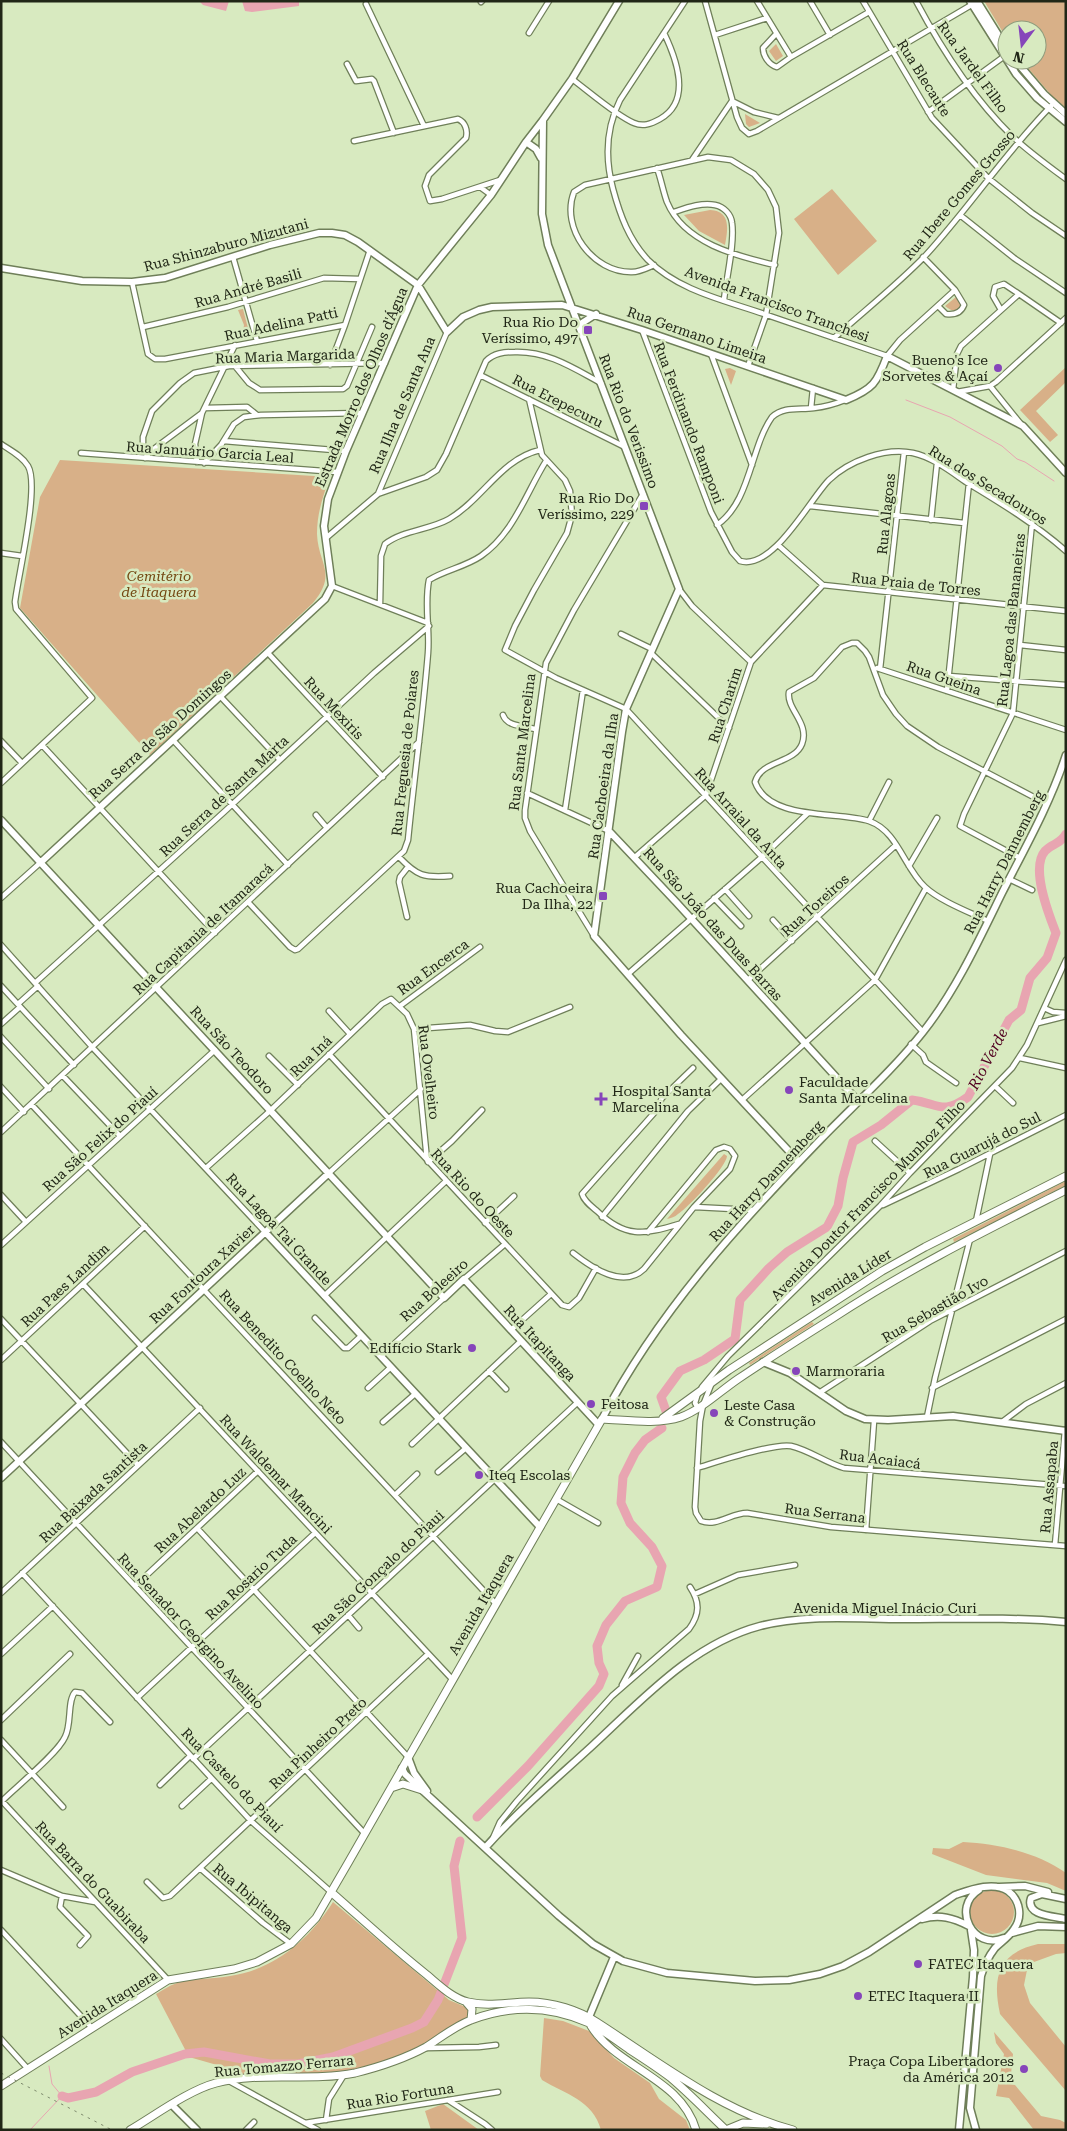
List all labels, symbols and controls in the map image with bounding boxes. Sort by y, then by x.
street label: Rua Jardel Filho [934,18,1012,116]
north arrow [997,20,1047,70]
street label: Rua Blecaute [894,37,954,120]
text: N [1011,48,1026,67]
street label: Rua Ibere Gomes Grosso [900,126,1018,264]
street label: Rua Shinzaburo Mizutani [142,215,311,275]
street label: Avenida Francisco Tranchesi [683,263,872,345]
street label: Rua André Basili [193,265,304,311]
street label: Estrada Morro dos Olhos d'Água [312,284,411,489]
street label: Rua Adelina Patti [223,304,340,344]
street label: Rua Germano Limeira [625,304,769,367]
place label: Rua Rio Do Veríssimo, 497 [482,314,578,346]
marker: Rua Rio Do Veríssimo, 497 [582,324,594,336]
street label: Rua Ilha de Santa Ana [366,334,438,476]
street label: Rua Ferdinando Ramponi [651,340,727,507]
street label: Rua Maria Margarida [215,346,356,366]
street label: Rua Rio do Verissimo [596,351,662,491]
place label: Bueno's Ice Sorvetes & Açaí [882,352,989,384]
marker: Bueno's Ice Sorvetes & Açaí [992,362,1004,374]
street label: Rua Erepecuru [510,371,606,431]
street label: Rua Januário Garcia Leal [126,438,295,466]
street label: Rua dos Secadouros [926,442,1050,528]
street label: Rua Alagoas [874,472,898,555]
place label: Rua Rio Do Veríssimo, 229 [538,490,634,522]
marker: Rua Rio Do Veríssimo, 229 [638,500,650,512]
street label: Rua Lagoa das Bananeiras [994,532,1028,707]
park label: Cemitério de Itaquera [121,568,197,600]
street label: Rua Praia de Torres [850,569,982,599]
street label: Rua Gueina [904,658,984,698]
street label: Rua Charim [705,665,745,745]
street label: Rua Serra de São Domingos [86,666,235,802]
street label: Rua Freguesia de Poiares [388,669,422,837]
street label: Rua Santa Marcelina [506,672,538,812]
street label: Rua Mexiris [301,673,367,743]
street label: Rua Cachoeira da Ilha [585,711,621,860]
street label: Rua Serra de Santa Marta [156,732,292,860]
street label: Rua Arraial da Anta [692,764,791,872]
street label: Rua Harry Dannemberg [961,788,1047,936]
street label: Rua São João das Duas Barras [640,844,786,1004]
street label: Rua Capitania de Itamaracá [130,860,276,998]
street label: Rua Toreiros [778,870,852,939]
place label: Rua Cachoeira Da Ilha, 22 [495,880,593,912]
marker: Rua Cachoeira Da Ilha, 22 [597,890,609,902]
street label: Rua Encerca [394,936,472,998]
street label: Rua São Teodoro [187,1003,277,1097]
street label: Rua Ovelheiro [415,1024,443,1120]
water label: Rio Verde [964,1025,1012,1094]
street label: Rua Iná [287,1032,335,1080]
place label: Faculdade Santa Marcelina [799,1074,908,1106]
street label: Rua São Felix do Piauí [39,1083,161,1195]
place label: Hospital Santa Marcelina [612,1083,711,1115]
marker: Faculdade Santa Marcelina [783,1084,795,1096]
marker: Hospital Santa Marcelina [594,1092,608,1106]
street label: Avenida Doutor Francisco Munhoz Filho [768,1096,968,1304]
street label: Rua Guarujá do Sul [921,1108,1044,1182]
street label: Rua Harry Dannemberg [706,1117,826,1245]
street label: Rua Rio do Oeste [428,1145,518,1241]
street label: Rua Lagoa Tai Grande [223,1170,335,1288]
street label: Rua Fontoura Xavier [146,1221,258,1327]
street label: Rua Paes Landim [18,1240,113,1330]
street label: Avenida Líder [806,1245,894,1309]
street label: Rua Boleeiro [397,1255,471,1325]
street label: Rua Sebastião Ivo [879,1272,991,1346]
street label: Rua Benedito Coelho Neto [216,1286,350,1428]
street label: Rua Itapitanga [501,1302,580,1385]
place label: Edifício Stark [369,1340,462,1356]
marker: Edifício Stark [466,1342,478,1354]
place label: Marmoraria [806,1363,885,1379]
marker: Marmoraria [790,1365,802,1377]
place label: Feitosa [601,1396,649,1412]
place label: Leste Casa & Construção [724,1397,816,1429]
marker: Feitosa [585,1398,597,1410]
marker: Leste Casa & Construção [708,1407,720,1419]
street label: Rua Waldemar Mancini [217,1411,336,1537]
street label: Rua Baixada Santista [36,1438,150,1546]
street label: Rua Assapaba [1037,1440,1061,1534]
street label: Rua Acaiacá [838,1446,922,1472]
street label: Rua Abelardo Luz [151,1463,249,1556]
place label: Iteq Escolas [489,1467,571,1483]
marker: Iteq Escolas [473,1469,485,1481]
street label: Rua Serrana [784,1500,867,1526]
street label: Rua São Gonçalo do Piaui [309,1507,447,1637]
street label: Rua Rosario Tuda [202,1530,300,1623]
street label: Rua Senador Georgino Avelino [115,1550,267,1712]
street label: Avenida Itaquera [445,1550,517,1658]
street label: Avenida Miguel Inácio Curi [793,1600,977,1616]
street label: Rua Pinheiro Preto [266,1694,370,1792]
street label: Rua Castelo do Piauí [178,1725,286,1836]
street label: Rua Barra do Guabiraba [32,1818,154,1946]
street label: Rua Ibipitanga [210,1860,296,1936]
place label: FATEC Itaquera [928,1956,1034,1972]
marker: FATEC Itaquera [912,1958,924,1970]
street label: Avenida Itaquera [54,1967,160,2041]
place label: ETEC Itaquera II [868,1988,979,2004]
marker: ETEC Itaquera II [852,1990,864,2002]
street label: Rua Tomazzo Ferrara [214,2052,355,2080]
place label: Praça Copa Libertadores da América 2012 [848,2053,1014,2085]
marker: Praça Copa Libertadores da América 2012 [1018,2063,1030,2075]
street label: Rua Rio Fortuna [345,2080,455,2112]

